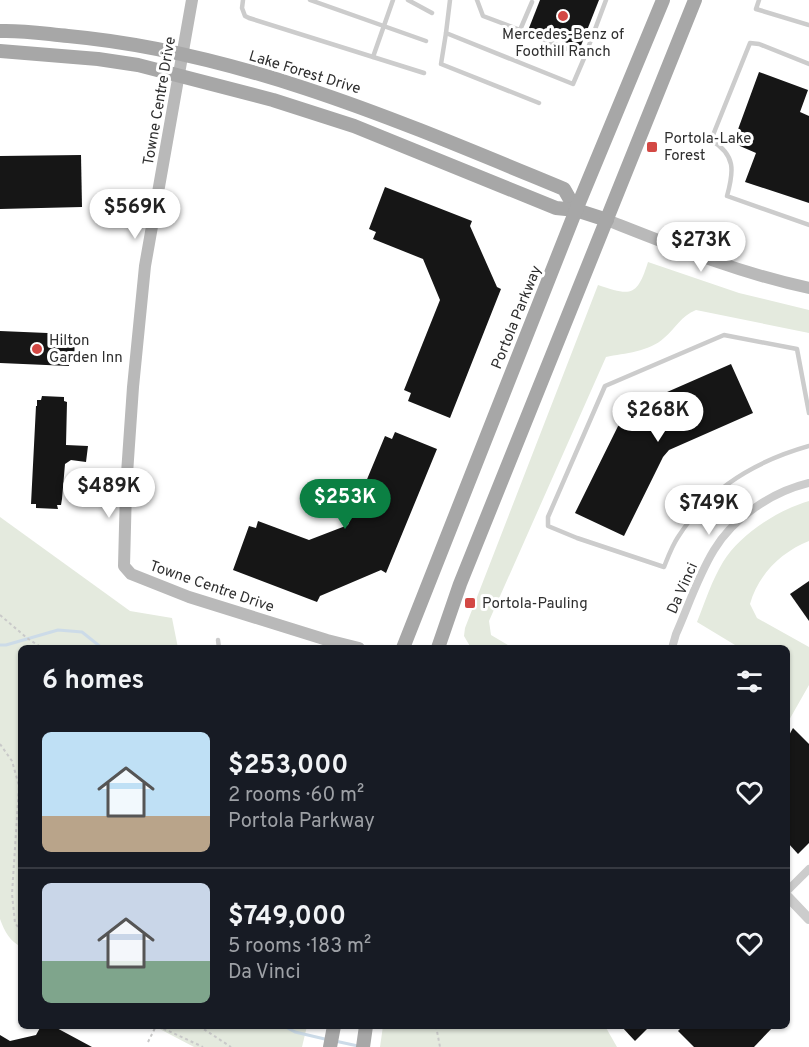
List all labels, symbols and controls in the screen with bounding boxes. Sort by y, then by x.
marker: Mercedes-Benz of Foothill Ranch [556,9,570,23]
place label: Mercedes-Benz of Foothill Ranch [502,26,624,62]
street label: Towne Centre Drive [140,35,181,167]
street label: Lake Forest Drive [246,47,363,99]
place label: Portola-Lake Forest [664,130,751,166]
marker: Portola-Lake Forest [645,140,659,154]
pin: $569K [93,189,177,240]
text: $569K [103,195,167,221]
pin: $273K [659,222,743,273]
text: $273K [671,228,731,254]
street label: Portola Parkway [488,263,547,372]
place label: Hilton Garden Inn [49,332,123,368]
marker: Hilton Garden Inn [30,342,44,356]
pin: $268K [616,392,700,443]
text: $268K [626,398,690,424]
pin: $489K [67,468,151,519]
text: $489K [77,474,141,500]
pin: $253K [303,479,387,530]
text: $253K [314,485,376,511]
pin: $749K [667,485,751,536]
text: $749K [679,491,739,517]
street label: Towne Centre Drive [147,557,276,618]
street label: Da Vinci [664,560,703,617]
place label: Portola-Pauling [482,595,588,614]
marker: Portola-Pauling [463,596,477,610]
text: 6 homes [42,665,144,698]
icon: filters [733,665,766,698]
text: $253,000 [228,750,348,783]
icon: home [90,756,162,828]
icon: heart [733,776,766,809]
text: 2 rooms · 60 m² [228,783,364,809]
text: Portola Parkway [228,809,375,835]
text: $749,000 [228,901,346,934]
icon: home [90,907,162,979]
icon: heart [733,927,766,960]
text: 5 rooms · 183 m² [228,934,371,960]
text: Da Vinci [228,960,300,986]

